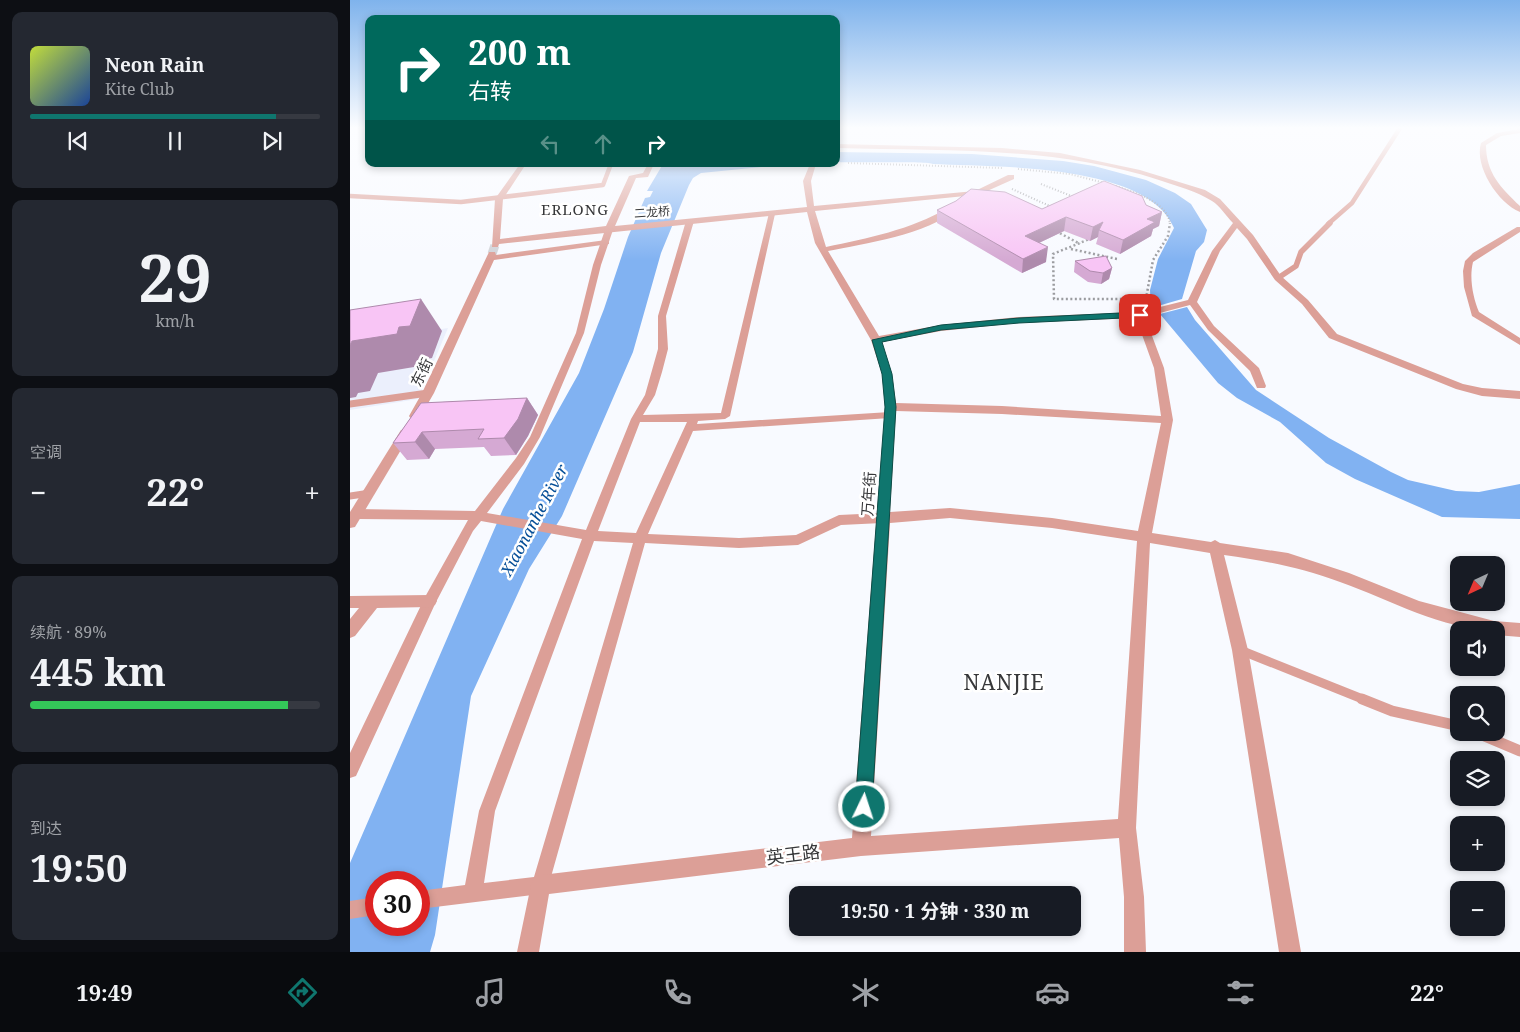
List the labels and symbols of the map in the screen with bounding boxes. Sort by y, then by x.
district label: ERLONG [541,199,609,219]
street label: 二龙桥 [633,202,671,222]
pin [1119,294,1161,336]
street label: 东街 [405,354,437,390]
water label: Xiaonanhe River [495,460,573,581]
street label: 万年街 [856,471,880,517]
north arrow [1450,556,1505,611]
district label: NANJIE [963,668,1045,696]
position arrow [837,780,889,832]
street label: 英王路 [765,839,821,869]
speed limit sign: 30 [365,871,430,936]

